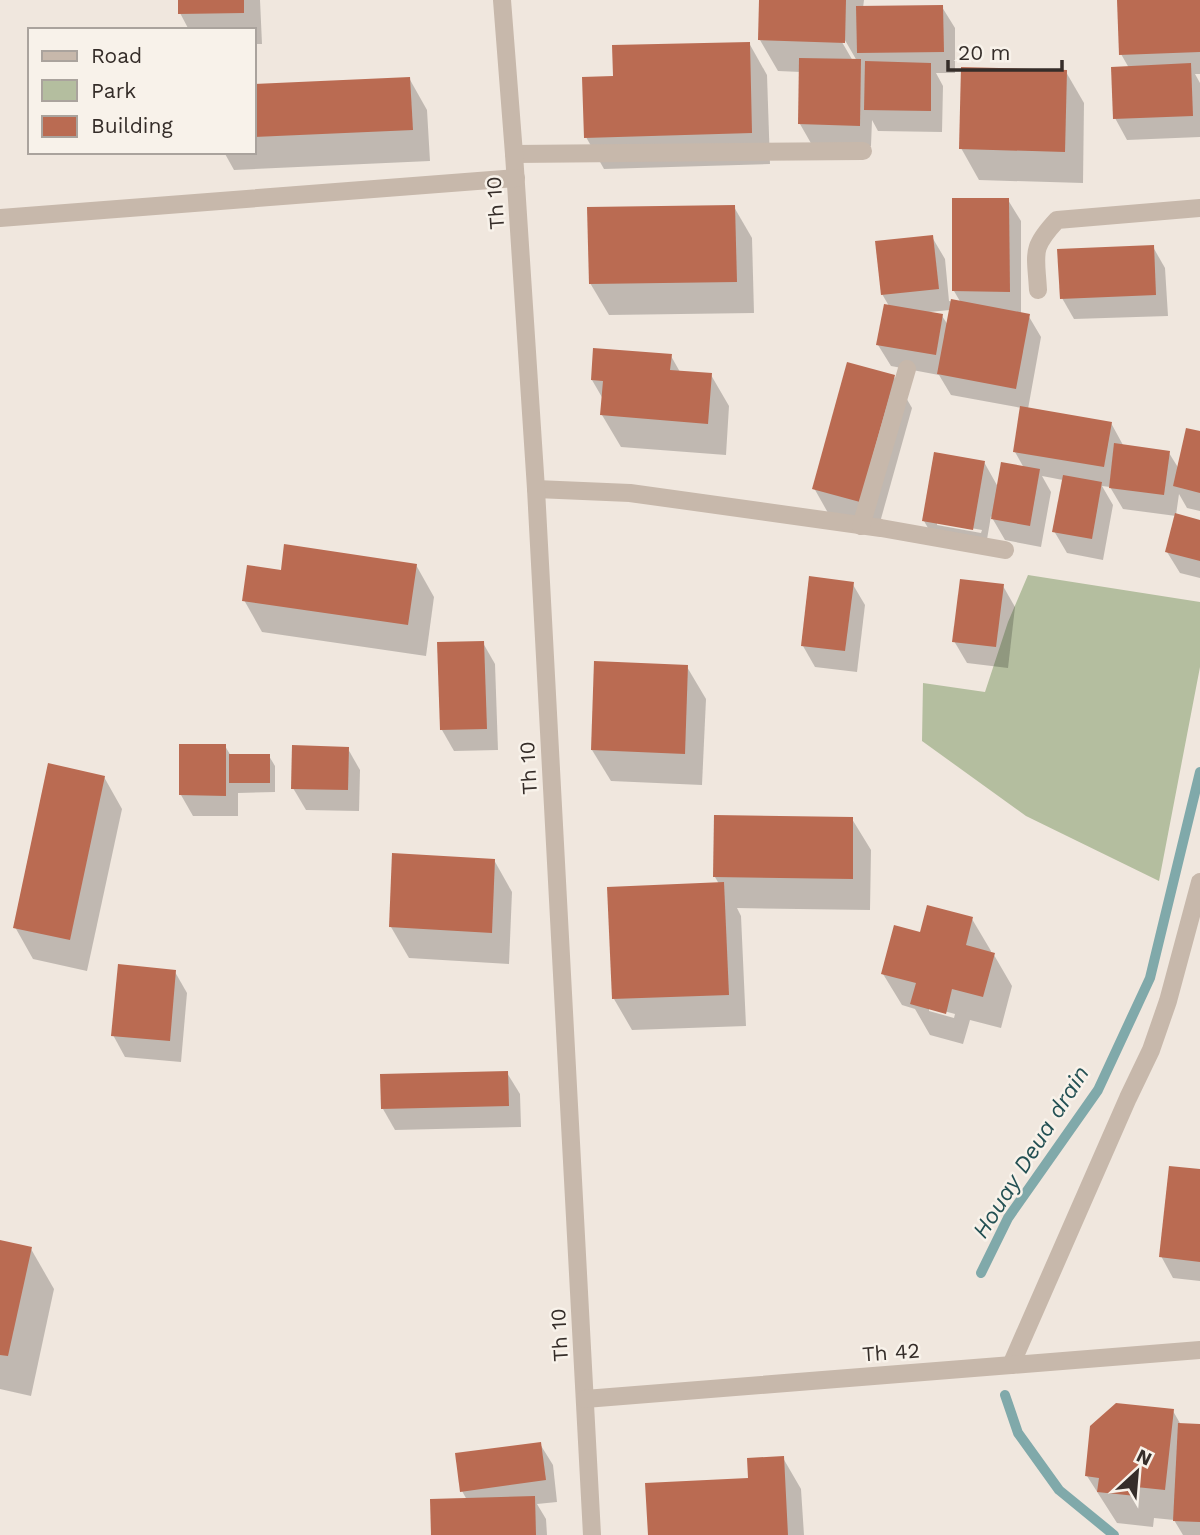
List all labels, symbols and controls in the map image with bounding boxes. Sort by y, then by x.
legend [28,28,256,154]
scale bar [948,28,1062,72]
text: 20 m [958,40,1010,65]
text: Road [91,43,142,68]
text: Park [91,78,136,103]
text: Building [91,113,173,138]
street label: Th 10 [481,176,509,230]
street label: Th 10 [514,741,542,795]
water label: Houay Deua drain [967,1061,1095,1243]
street label: Th 10 [545,1308,573,1362]
street label: Th 42 [861,1338,921,1366]
north arrow [1102,1437,1172,1507]
text: N [1133,1444,1156,1471]

